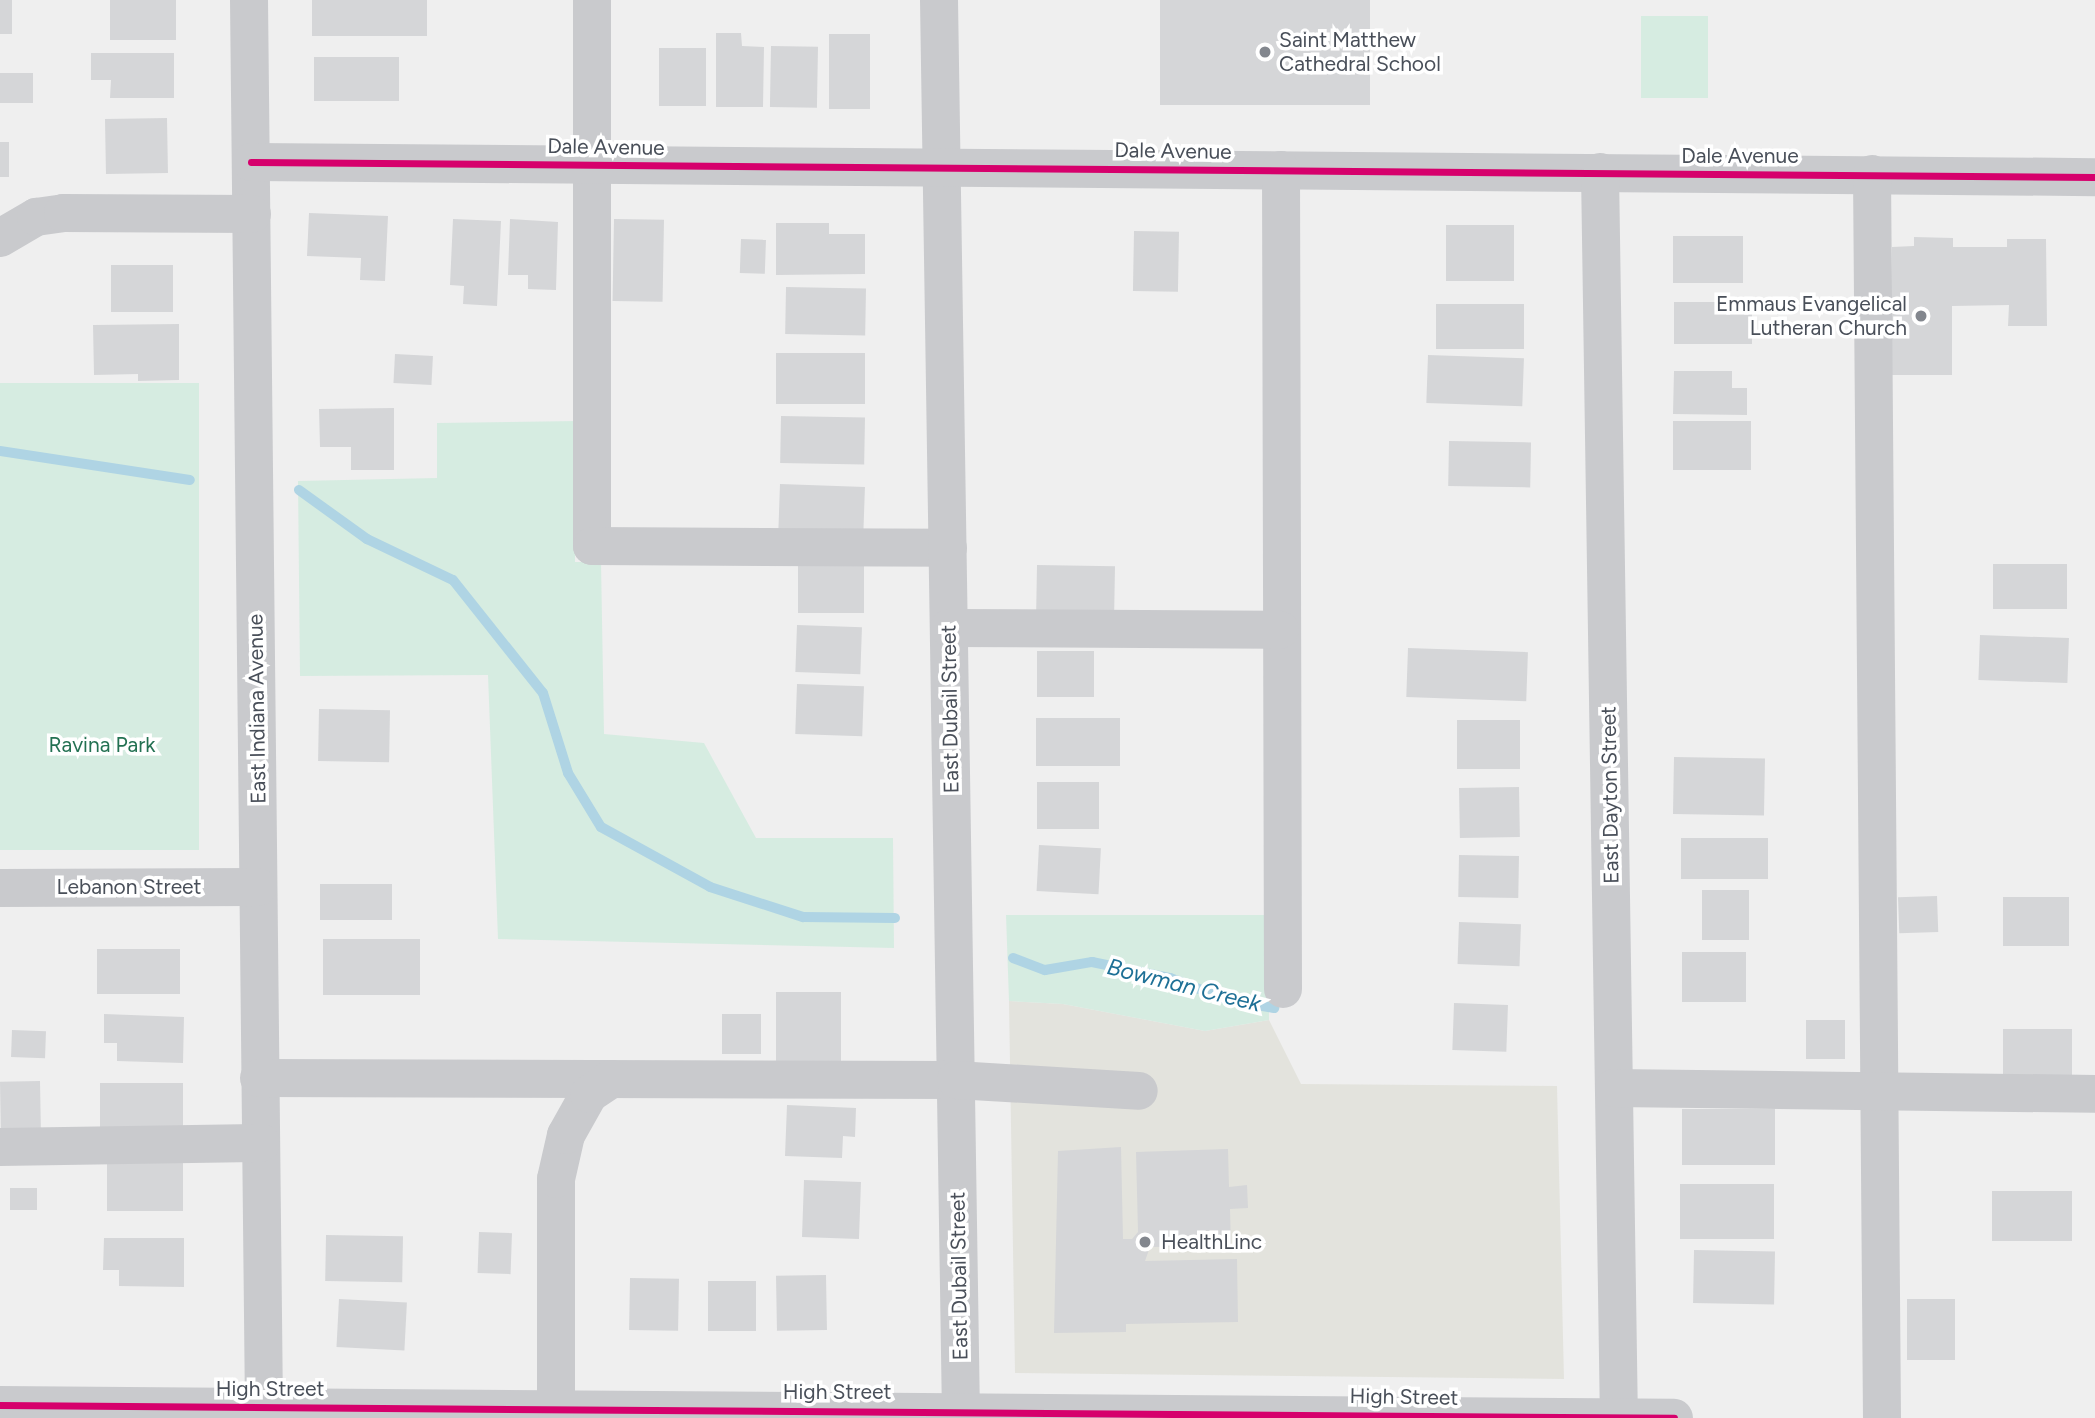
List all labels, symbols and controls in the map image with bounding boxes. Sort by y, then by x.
place label: Saint Matthew Cathedral School [1279,27,1441,77]
marker: Saint Matthew Cathedral School [1257,44,1273,60]
street label: Dale Avenue [547,133,665,161]
street label: Dale Avenue [1114,137,1232,165]
street label: Dale Avenue [1681,143,1799,169]
place label: Emmaus Evangelical Lutheran Church [1716,291,1907,341]
marker: Emmaus Evangelical Lutheran Church [1913,308,1929,324]
street label: East Indiana Avenue [243,614,271,804]
street label: East Dubail Street [936,624,964,794]
street label: East Dayton Street [1596,706,1624,884]
park label: Ravina Park [48,732,156,758]
street label: Lebanon Street [56,874,202,900]
water label: Bowman Creek [1104,953,1264,1017]
street label: East Dubail Street [945,1191,973,1361]
place label: HealthLinc [1161,1229,1262,1255]
marker: HealthLinc [1135,1232,1155,1252]
street label: High Street [216,1376,324,1402]
street label: High Street [783,1379,891,1405]
street label: High Street [1349,1383,1459,1411]

